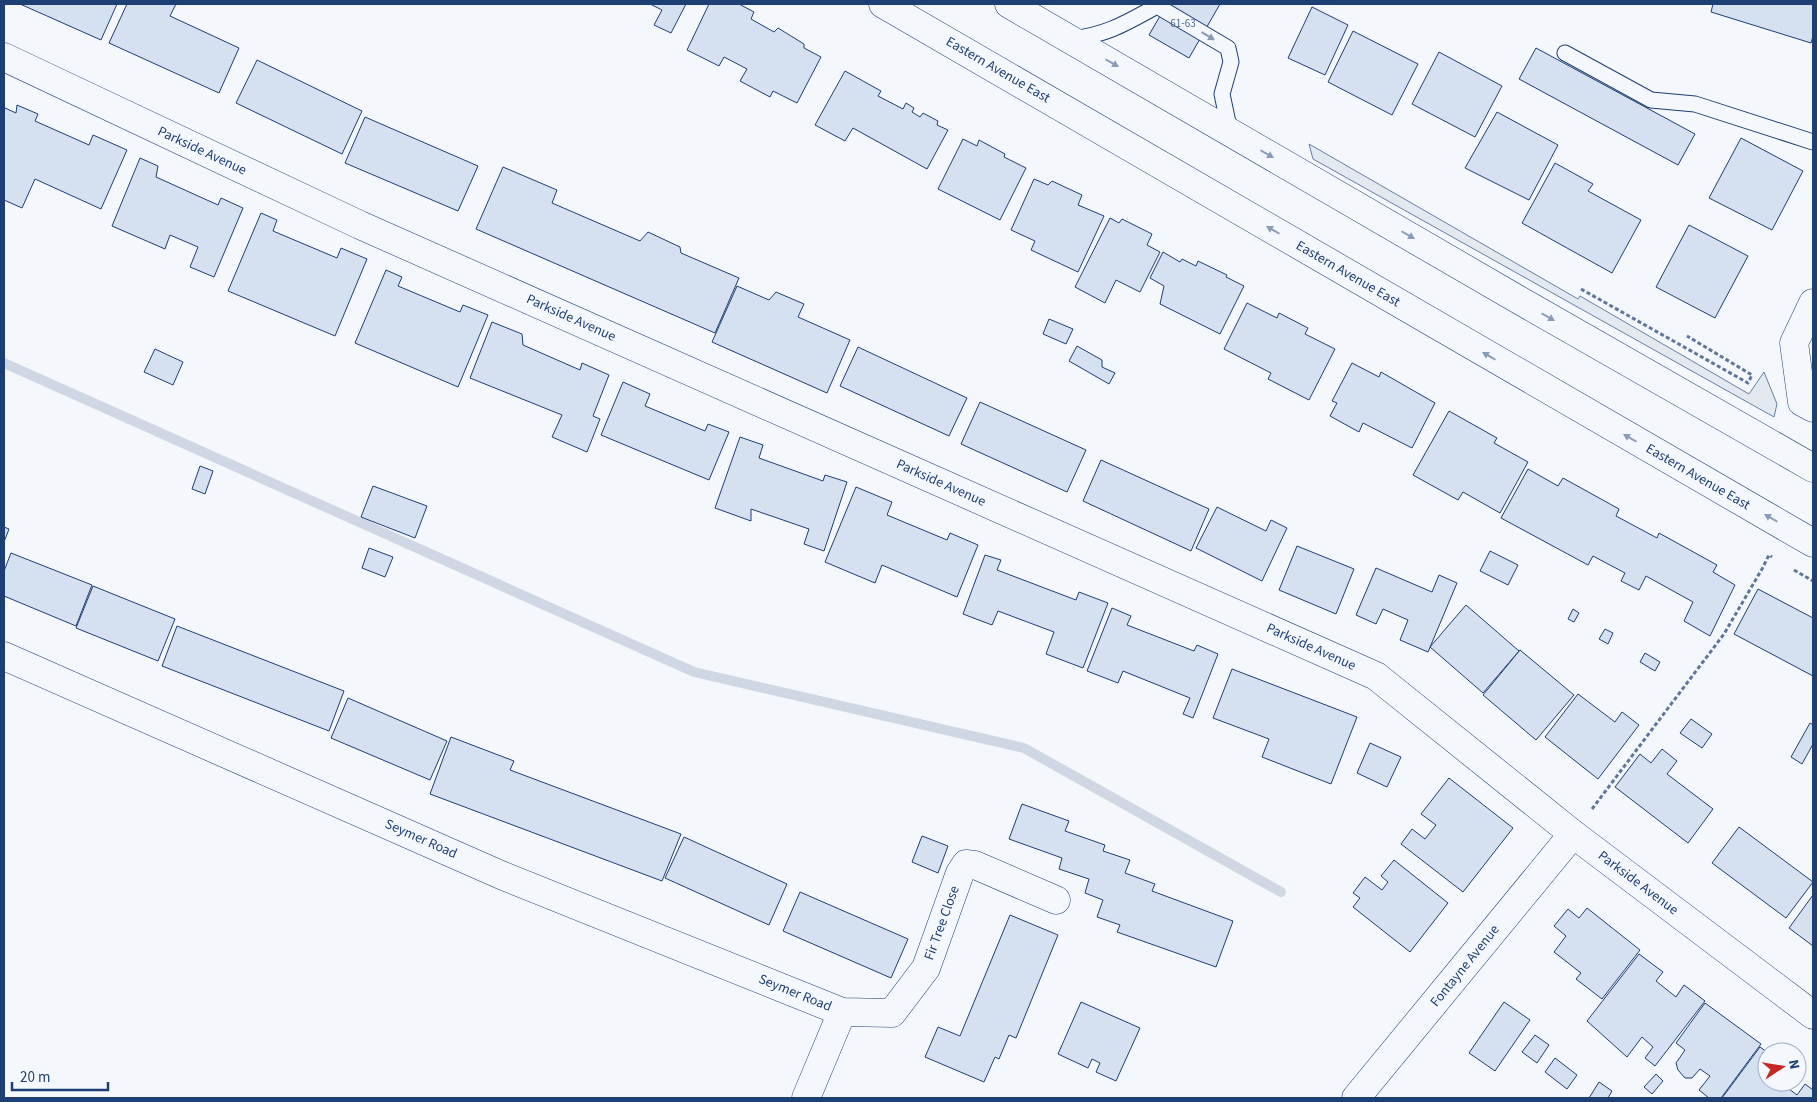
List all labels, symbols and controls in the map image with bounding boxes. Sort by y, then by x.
house number: 61-63 [1170,16,1196,31]
street label: Eastern Avenue East [942,32,1054,108]
one-way arrow [1200,32,1215,40]
one-way arrow [1105,59,1118,68]
street label: Parkside Avenue [154,122,250,180]
one-way arrow [1261,149,1274,158]
one-way arrow [1267,226,1280,235]
one-way arrow [1401,231,1414,240]
street label: Eastern Avenue East [1292,236,1404,312]
street label: Parkside Avenue [523,289,619,347]
one-way arrow [1541,313,1556,321]
one-way arrow [1482,352,1497,360]
one-way arrow [1623,433,1636,442]
street label: Eastern Avenue East [1642,439,1754,515]
street label: Parkside Avenue [893,454,989,512]
one-way arrow [1764,514,1777,523]
street label: Parkside Avenue [1263,618,1359,676]
street label: Seymer Road [382,814,460,864]
street label: Parkside Avenue [1594,846,1682,920]
street label: Fir Tree Close [919,883,965,963]
street label: Fontayne Avenue [1426,921,1504,1011]
street label: Seymer Road [755,969,835,1017]
north arrow [1757,1042,1807,1092]
text: N [1783,1058,1804,1071]
scale bar [12,1060,109,1092]
text: 20 m [20,1067,50,1088]

